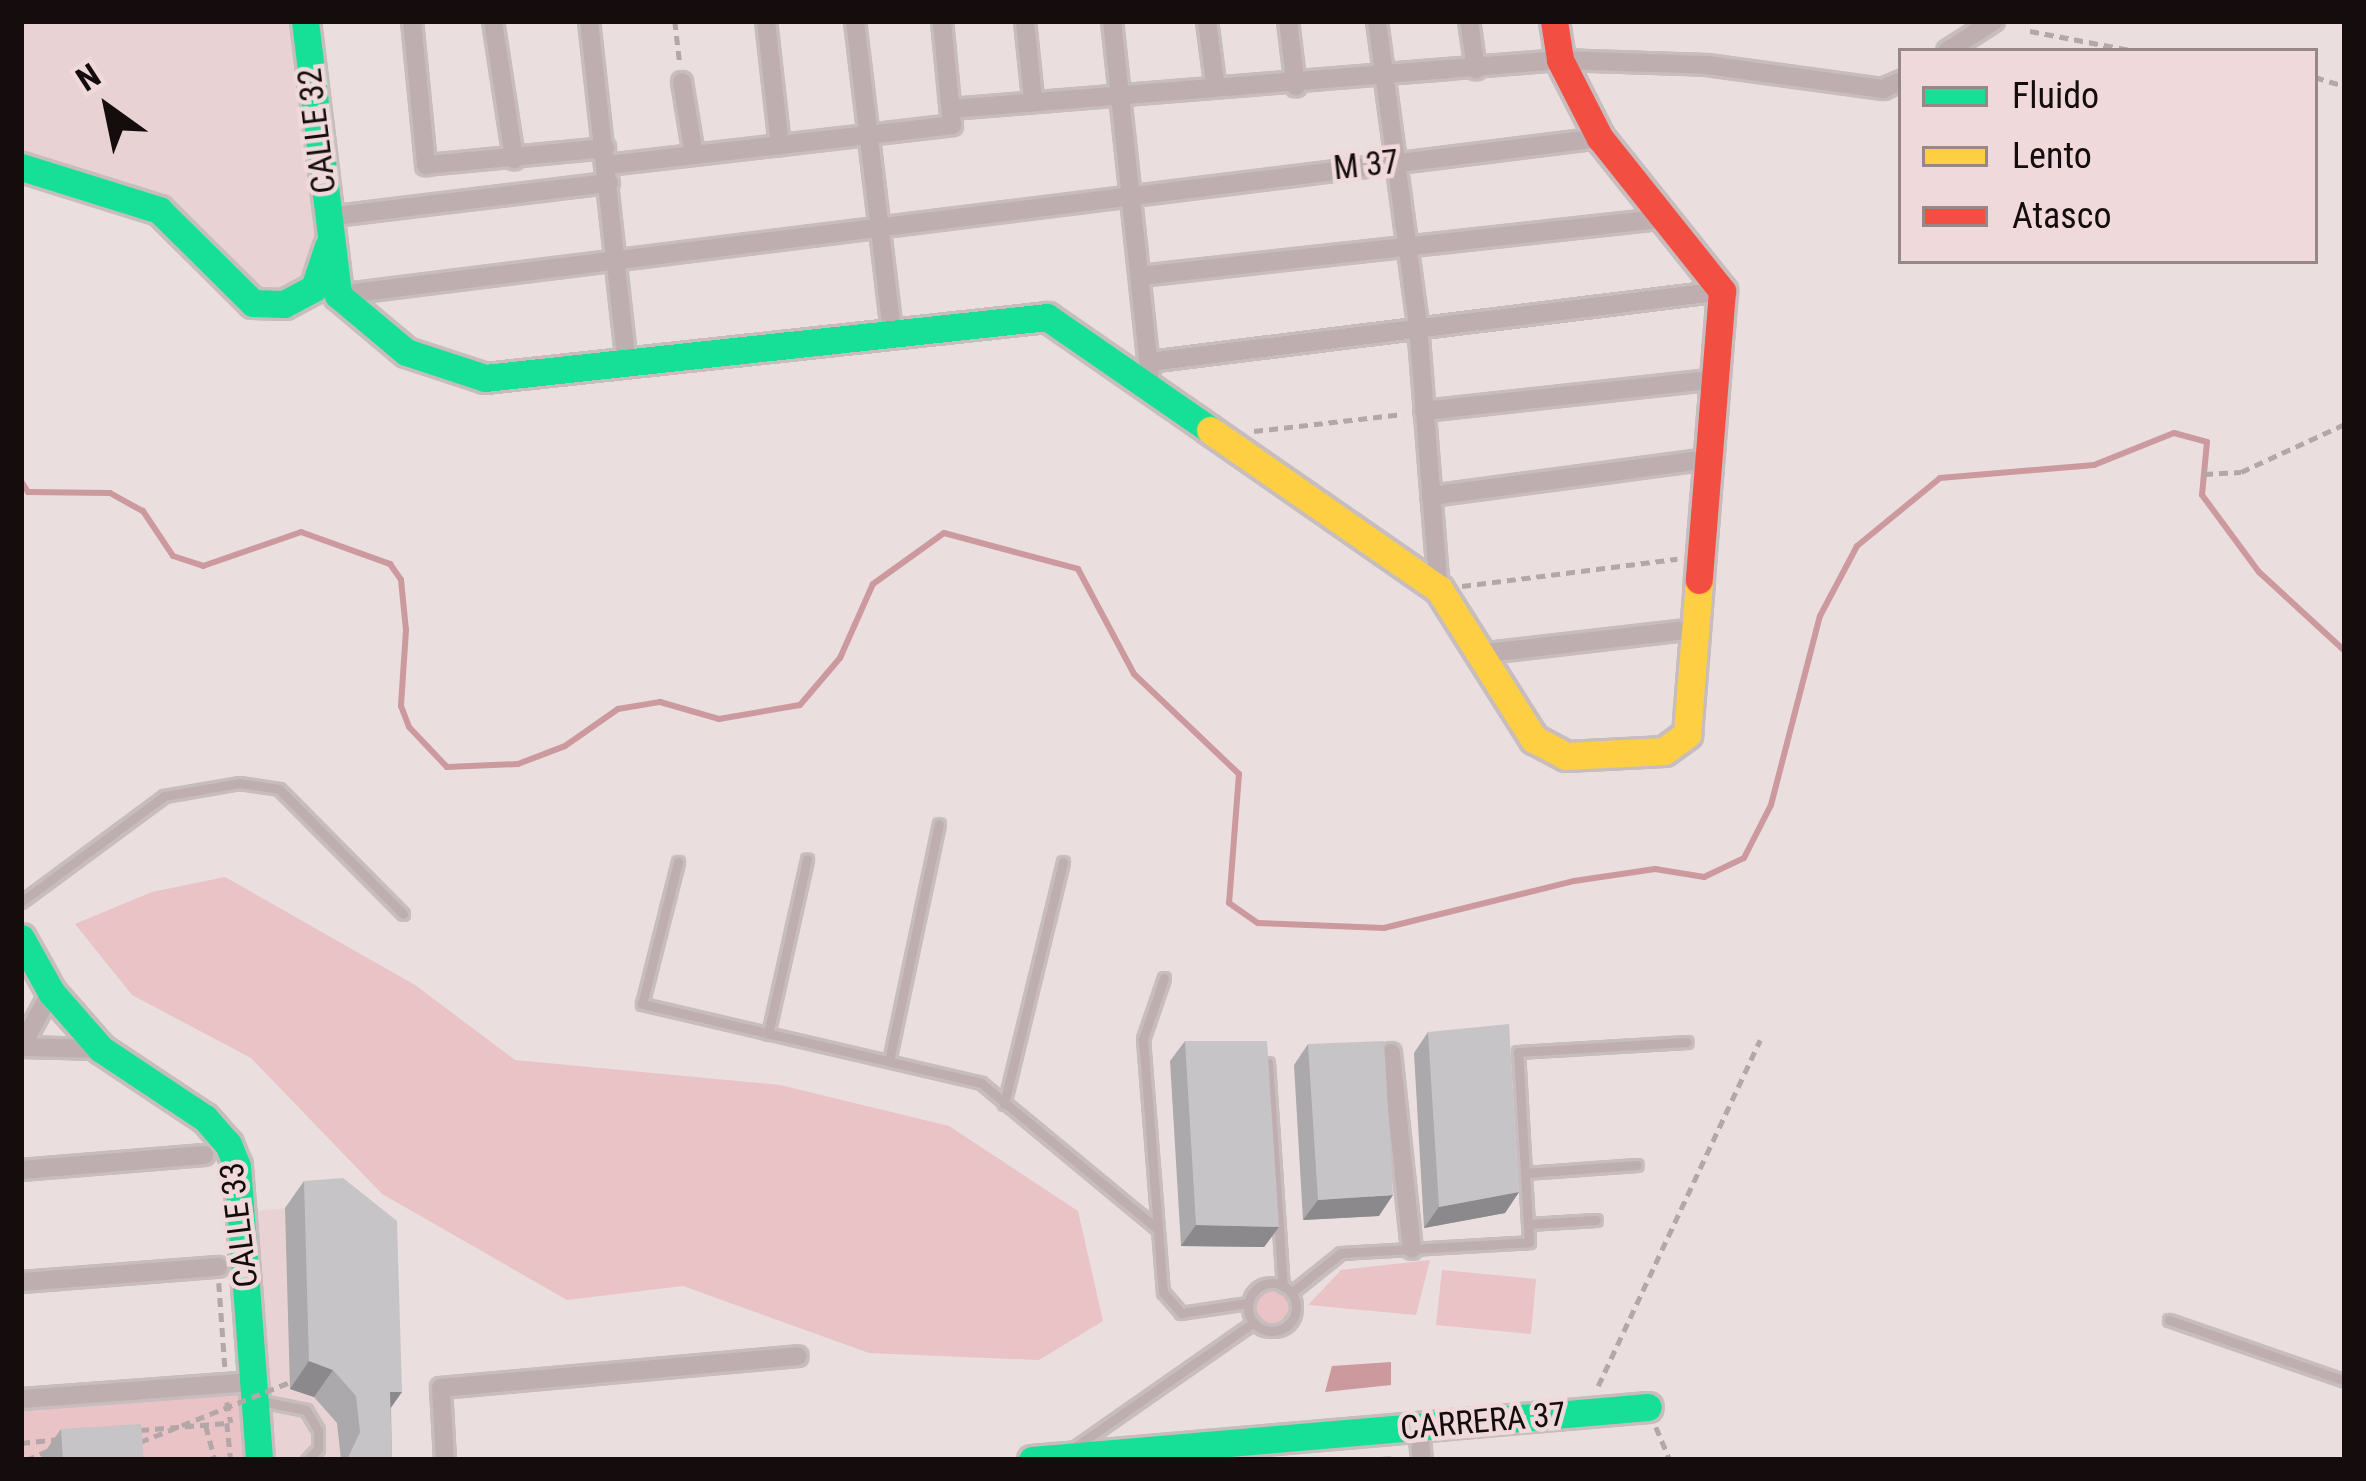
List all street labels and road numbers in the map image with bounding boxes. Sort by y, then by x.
street label: CALLE 32 [290,66,344,196]
street label: M 37 [1332,142,1400,188]
street label: CALLE 33 [212,1160,266,1290]
street label: CARRERA 37 [1399,1394,1567,1448]

